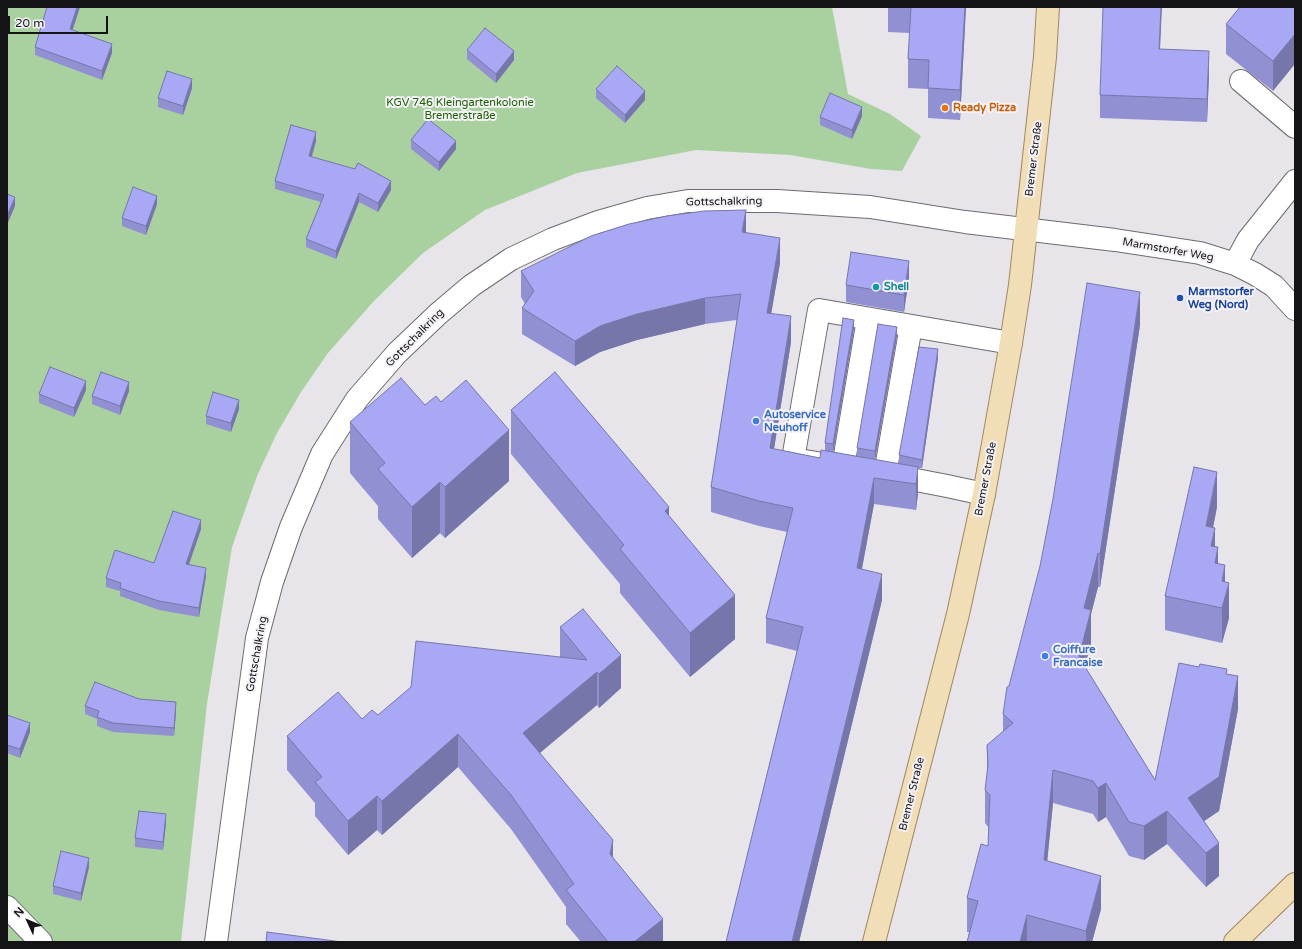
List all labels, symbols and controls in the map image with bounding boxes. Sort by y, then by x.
scale bar [10,8,110,34]
text: 20 m [15,16,44,30]
park label: KGV 746 Kleingartenkolonie Bremerstraße [386,96,534,122]
place label: Ready Pizza [953,101,1016,115]
marker: Ready Pizza [940,103,950,113]
street label: Bremer Straße [1023,121,1045,197]
street label: Gottschalkring [686,195,762,209]
street label: Marmstorfer Weg [1121,235,1215,265]
place label: Shell [884,280,909,294]
marker: Shell [871,282,881,292]
place label: Marmstorfer Weg (Nord) [1188,285,1254,311]
marker: Marmstorfer Weg (Nord) [1175,293,1185,303]
street label: Gottschalkring [383,306,447,370]
place label: Autoservice Neuhoff [764,408,826,434]
marker: Autoservice Neuhoff [751,416,761,426]
street label: Bremer Straße [972,441,1000,517]
street label: Gottschalkring [244,615,270,693]
place label: Coiffure Francaise [1053,643,1103,669]
marker: Coiffure Francaise [1040,651,1050,661]
street label: Bremer Straße [896,756,928,832]
north arrow [8,901,48,941]
text: N [11,905,27,920]

